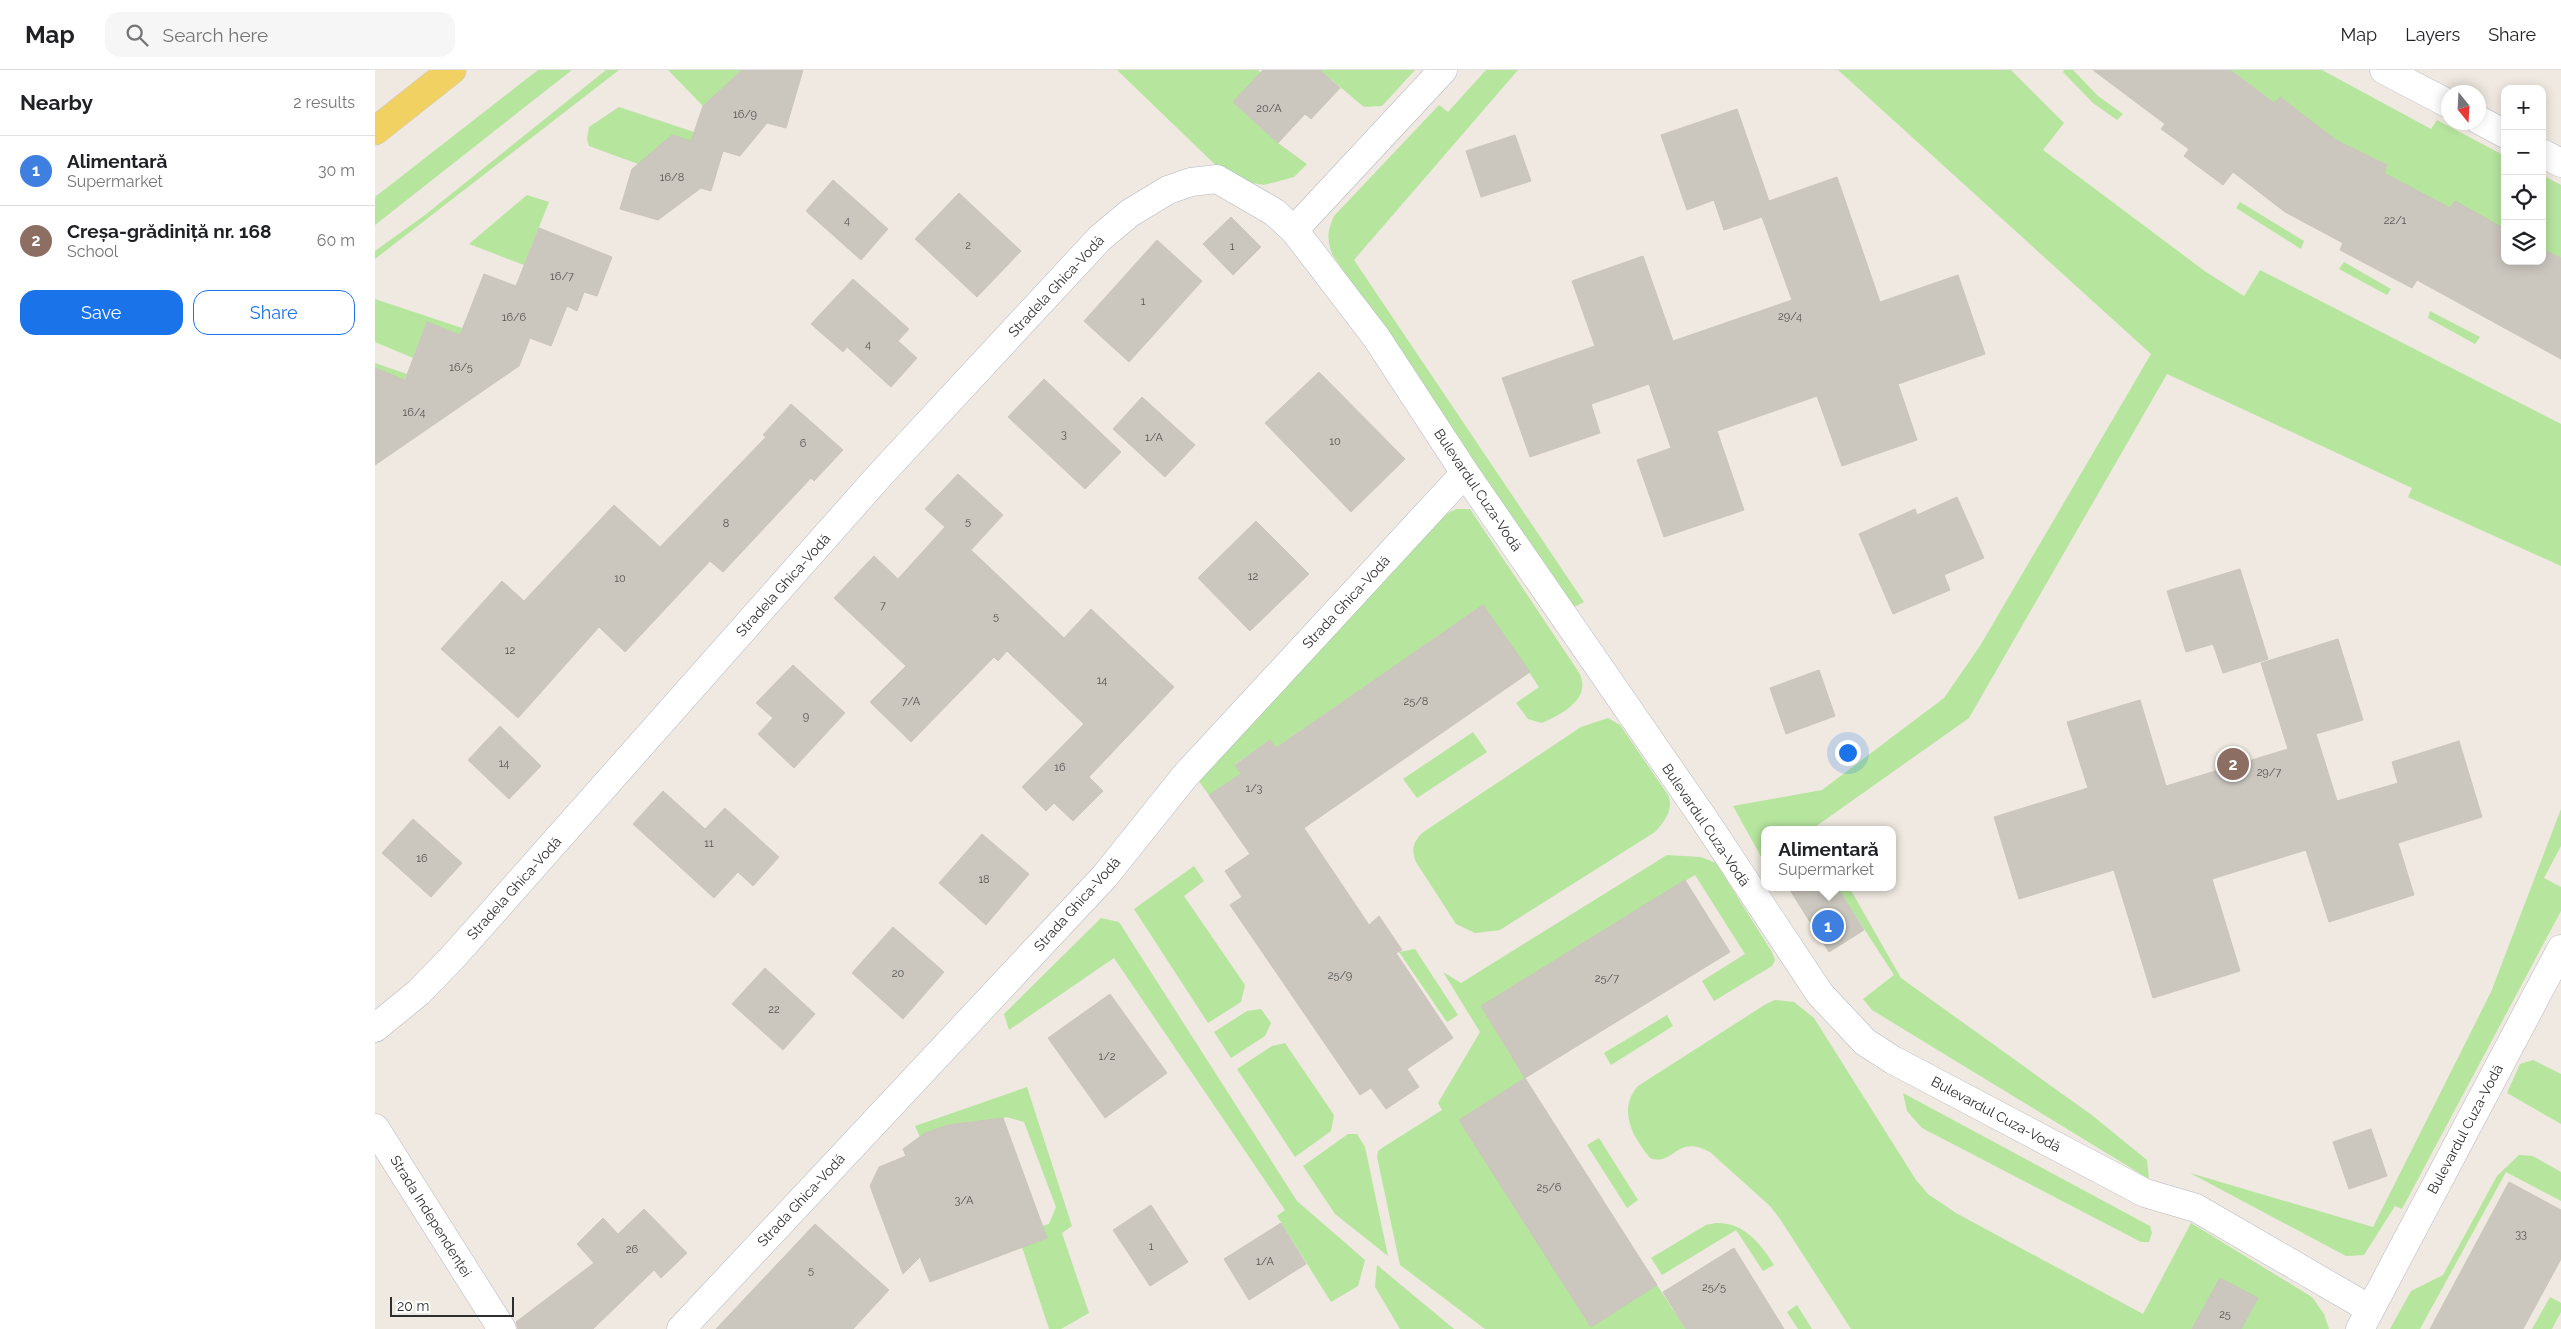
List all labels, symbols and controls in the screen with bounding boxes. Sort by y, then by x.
search box [105,12,455,57]
text: Map [25,20,75,49]
icon: search [123,21,151,49]
text: Search here [163,24,268,46]
text: Map [2341,24,2377,45]
text: Layers [2405,24,2460,45]
text: Share [2488,24,2536,45]
north arrow [2441,85,2486,130]
map controls [2501,85,2546,265]
button: + [2501,85,2546,130]
text: Nearby [20,90,93,115]
text: 2 results [293,93,355,112]
house number: 20/A [1256,102,1282,115]
house number: 16/9 [733,108,757,121]
button: − [2501,130,2546,175]
text: Alimentară [67,150,168,172]
text: 1 [32,161,40,180]
text: 30 m [318,161,355,180]
house number: 16/8 [660,171,684,184]
text: Supermarket [67,172,163,191]
button: locate [2501,175,2546,220]
house number: 4 [844,214,850,227]
house number: 22/1 [2384,214,2407,227]
text: Creșa-grădiniță nr. 168 [67,220,271,242]
button: layers [2501,220,2546,265]
text: 2 [31,231,41,250]
text: 60 m [317,231,355,250]
street label: Stradela Ghica-Vodă [1005,232,1107,340]
house number: 2 [965,239,971,252]
house number: 1 [1230,240,1235,253]
text: School [67,242,118,261]
house number: 16/7 [550,270,574,283]
button: Save [20,290,183,335]
button: Share [193,290,355,335]
house number: 1 [1141,295,1146,308]
house number: 29/4 [1778,310,1802,323]
house number: 16/6 [502,311,527,324]
house number: 4 [865,338,871,351]
house number: 16/5 [449,361,473,374]
house number: 16/4 [403,406,426,419]
street label: Bulevardul Cuza-Vodă [1431,426,1525,554]
house number: 3 [1061,428,1067,441]
house number: 1/A [1145,431,1164,444]
house number: 10 [1329,435,1341,448]
house number: 6 [800,437,807,450]
house number: 5 [965,515,971,528]
house number: 8 [723,517,729,530]
street label: Stradela Ghica-Vodă [733,530,833,640]
street label: Strada Ghica-Vodă [1299,552,1393,652]
house number: 12 [1248,570,1258,583]
house number: 10 [614,572,626,585]
house number: 7 [880,599,886,612]
house number: 5 [993,610,999,623]
house number: 12 [505,644,515,657]
house number: 14 [1097,674,1107,687]
house number: 7/A [902,695,921,708]
house number: 25/8 [1404,695,1428,708]
house number: 9 [803,710,809,723]
your location [1835,740,1861,766]
pin: 2 [2217,745,2249,783]
house number: 14 [499,757,509,770]
house number: 16 [1054,761,1066,774]
street label: Bulevardul Cuza-Vodă [1659,761,1753,889]
house number: 29/7 [2257,766,2281,779]
house number: 1/3 [1246,782,1263,795]
popup [1761,826,1896,891]
street label: Stradela Ghica-Vodă [464,833,564,943]
house number: 11 [704,837,714,850]
text: Alimentară [1778,838,1879,860]
house number: 16 [416,852,428,865]
street label: Strada Ghica-Vodă [1031,854,1123,954]
text: Supermarket [1778,860,1874,879]
house number: 18 [978,873,990,886]
pin: 1 [1812,907,1844,945]
house number: 20 [892,967,904,980]
house number: 25/9 [1328,969,1352,982]
house number: 25/7 [1595,972,1619,985]
house number: 22 [768,1003,780,1016]
house number: 1/2 [1099,1050,1116,1063]
street label: Bulevardul Cuza-Vodă [2424,1062,2506,1196]
street label: Bulevardul Cuza-Vodă [1929,1073,2063,1155]
street label: Strada Ghica-Vodă [754,1150,848,1250]
street label: Strada Independenței [387,1152,475,1280]
house number: 25/6 [1537,1181,1562,1194]
house number: 3/A [954,1194,974,1207]
house number: 33 [2515,1228,2527,1241]
house number: 1 [1149,1240,1154,1253]
house number: 26 [626,1243,639,1256]
house number: 1/A [1256,1255,1275,1268]
house number: 5 [808,1264,814,1277]
house number: 25/5 [1702,1281,1726,1294]
scale bar [390,1294,514,1317]
text: 20 m [397,1298,429,1314]
house number: 25 [2219,1308,2231,1321]

